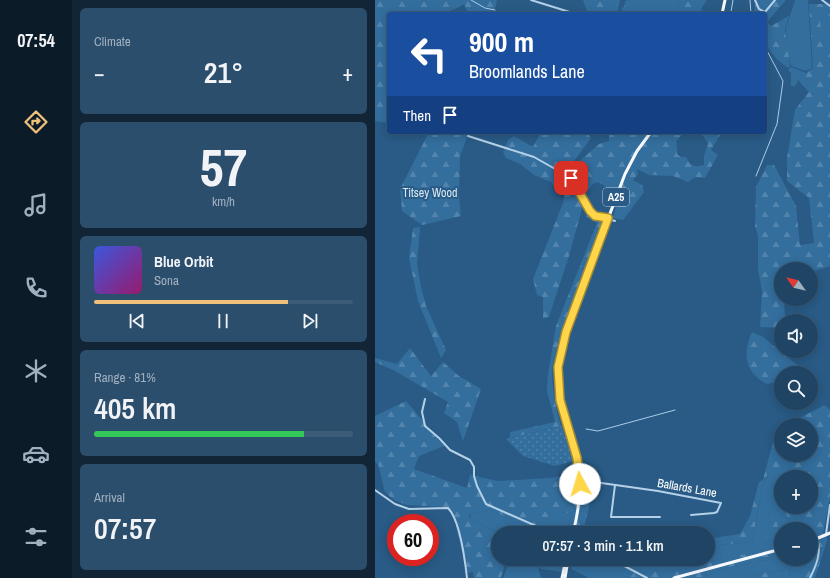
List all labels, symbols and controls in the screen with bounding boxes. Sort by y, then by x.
text: 900 m [469,23,534,61]
text: 07:54 [17,28,55,53]
icon: left [403,28,455,80]
text: Climate [94,33,131,50]
text: 21° [204,52,243,92]
text: − [94,58,105,88]
text: + [342,58,353,88]
text: Broomlands Lane [469,59,585,84]
icon: arrive [439,104,461,126]
text: Then [403,105,431,126]
icon: directions [22,108,50,136]
text: 57 [200,132,247,202]
pin [554,161,588,195]
icon: arrive [560,167,582,189]
park label: Titsey Wood [403,185,457,201]
road number: A25 [603,188,629,206]
icon: music [22,191,50,219]
text: km/h [212,193,235,210]
text: Blue Orbit [154,251,213,272]
north arrow [774,262,818,306]
map controls [774,262,818,566]
text: Sona [154,272,179,289]
icon: phone [22,274,50,302]
icon: previous [126,310,148,332]
icon: pause [212,310,234,332]
icon: next [299,310,321,332]
button: sound [774,314,818,358]
icon: climate [22,357,50,385]
button: search [774,366,818,410]
text: Range · 81% [94,369,156,386]
text: 405 km [94,388,176,428]
button: layers [774,418,818,462]
icon: car [22,440,50,468]
position arrow [559,463,601,505]
button: + [774,470,818,514]
street label: Ballards Lane [656,475,718,501]
text: Arrival [94,489,125,506]
text: 07:57 [94,508,156,548]
speed limit sign: 60 [387,514,439,566]
button: − [774,522,818,566]
icon: filters [22,523,50,551]
text: 07:57 · 3 min · 1.1 km [542,535,664,556]

